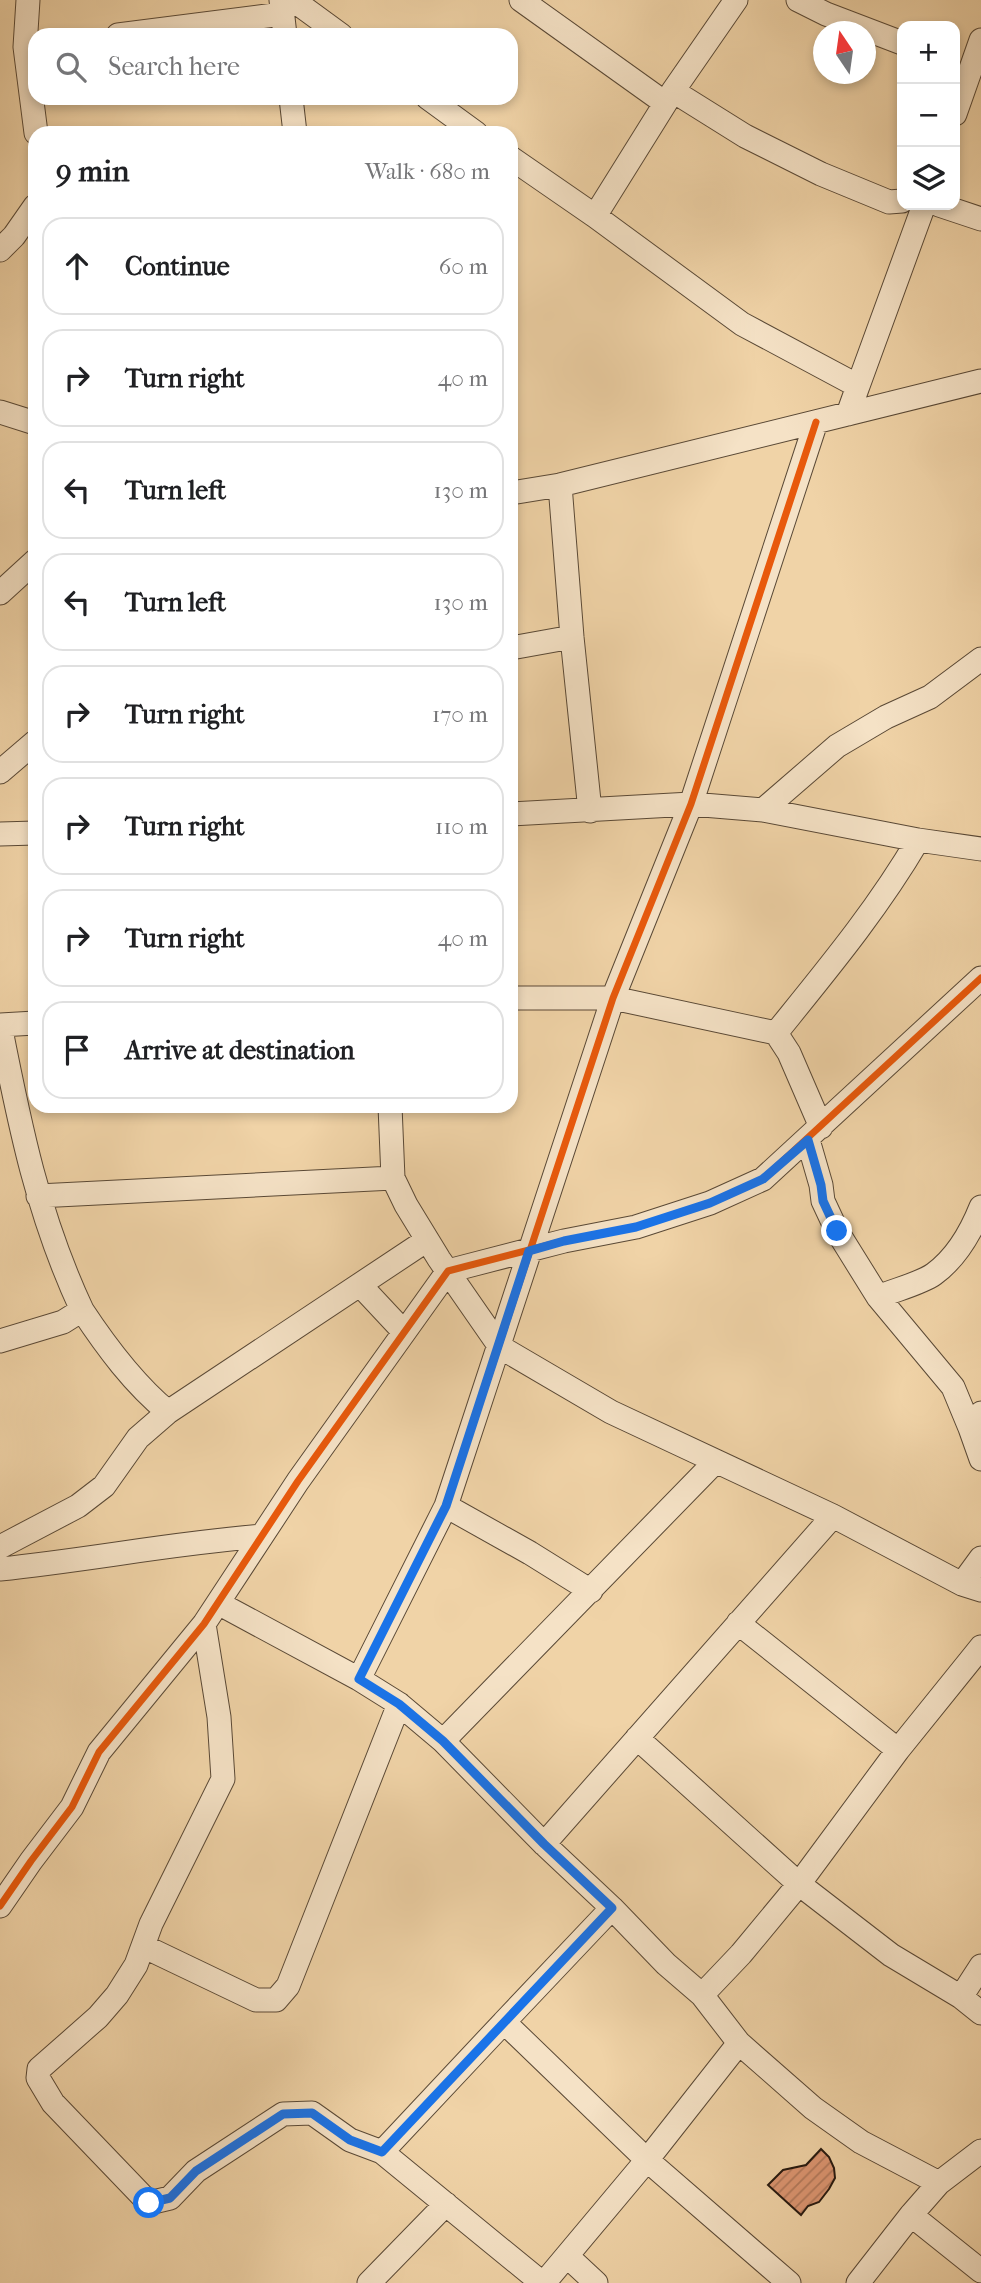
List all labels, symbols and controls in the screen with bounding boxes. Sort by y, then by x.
north arrow [813,21,876,84]
map controls [897,21,960,210]
button: + [897,21,960,84]
search box [28,28,518,105]
icon: search [52,48,90,86]
text: Search here [108,51,240,82]
button: − [897,84,960,147]
button: layers [897,147,960,210]
text: 9 min [56,154,129,189]
text: Walk · 680 m [365,158,490,185]
icon: ahead [58,247,96,285]
text: Continue [125,251,230,282]
text: 60 m [439,253,488,280]
icon: right [58,359,96,397]
text: Turn right [125,363,245,394]
text: 40 m [438,365,488,392]
icon: left [58,471,96,509]
text: Turn left [125,475,226,506]
text: 130 m [434,477,488,504]
icon: left [58,583,96,621]
text: Turn left [125,587,226,618]
text: 130 m [434,589,488,616]
icon: right [58,695,96,733]
text: Turn right [125,699,245,730]
text: 170 m [432,701,488,728]
icon: right [58,807,96,845]
text: Turn right [125,811,245,842]
text: 110 m [435,813,488,840]
icon: right [58,919,96,957]
text: Turn right [125,923,245,954]
text: 40 m [438,925,488,952]
icon: arrive [58,1031,96,1069]
text: Arrive at destination [125,1035,355,1066]
route end [821,1215,852,1246]
route start [133,2187,164,2218]

